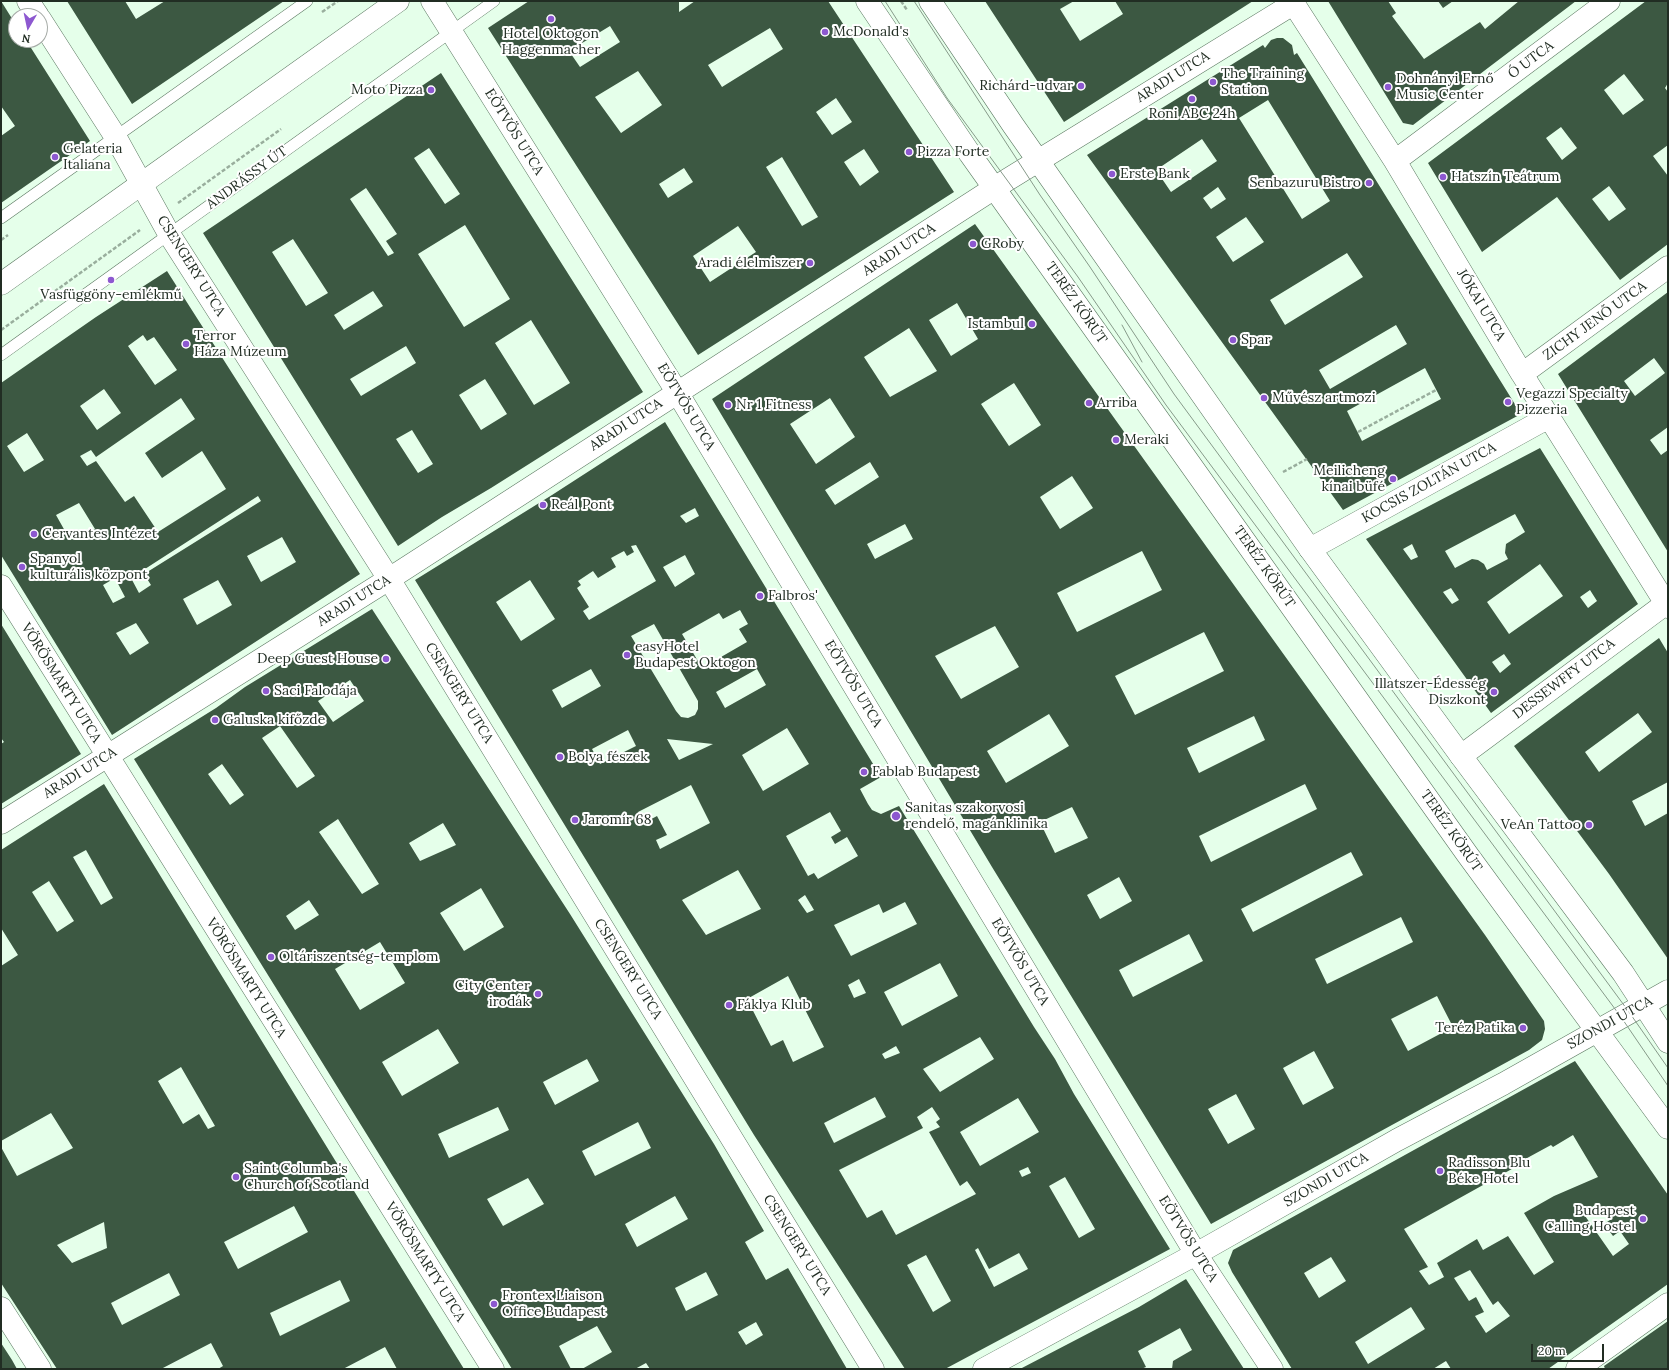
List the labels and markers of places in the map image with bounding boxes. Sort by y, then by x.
marker: Hotel Oktogon Haggenmacher [546,14,556,24]
place label: McDonald's [833,24,909,40]
place label: Hotel Oktogon Haggenmacher [502,26,600,58]
marker: McDonald's [820,27,830,37]
place label: The Training Station [1221,66,1304,98]
place label: Dohnányi Ernő Music Center [1396,71,1494,104]
marker: The Training Station [1208,77,1218,87]
place label: Richárd-udvar [979,78,1073,94]
marker: Richárd-udvar [1076,81,1086,91]
place label: Moto Pizza [351,82,423,98]
marker: Dohnányi Ernő Music Center [1383,82,1393,92]
marker: Moto Pizza [426,85,436,95]
marker: Roni ABC 24h [1187,94,1197,104]
place label: Roni ABC 24h [1148,106,1236,122]
place label: Gelateria Italiana [63,141,122,174]
place label: Pizza Forte [917,144,989,160]
marker: Pizza Forte [904,147,914,157]
marker: Gelateria Italiana [50,152,60,162]
place label: Erste Bank [1120,166,1190,182]
marker: Erste Bank [1107,169,1117,179]
place label: Hatszín Teátrum [1451,169,1559,185]
marker: Hatszín Teátrum [1438,172,1448,182]
place label: Senbazuru Bistro [1249,175,1361,191]
marker: Senbazuru Bistro [1364,178,1374,188]
place label: GRoby [981,236,1024,252]
marker: GRoby [968,239,978,249]
place label: Aradi élelmiszer [698,255,802,271]
marker: Aradi élelmiszer [805,258,815,268]
marker: Vasfüggöny-emlékmű [106,275,116,285]
place label: Vasfüggöny-emlékmű [40,287,182,303]
place label: Istambul [967,316,1024,332]
marker: Istambul [1027,319,1037,329]
place label: Terror Háza Múzeum [194,328,287,360]
place label: Spar [1241,332,1270,348]
marker: Spar [1228,335,1238,345]
marker: Terror Háza Múzeum [181,339,191,349]
place label: Vegazzi Specialty Pizzeria [1516,386,1628,418]
place label: Művész artmozi [1272,390,1376,406]
marker: Művész artmozi [1259,393,1269,403]
place label: Arriba [1097,395,1137,411]
place label: Nr 1 Fitness [736,397,811,413]
marker: Vegazzi Specialty Pizzeria [1503,397,1513,407]
marker: Arriba [1084,398,1094,408]
marker: Nr 1 Fitness [723,400,733,410]
place label: Meraki [1124,432,1169,448]
marker: Meraki [1111,435,1121,445]
place label: Meilicheng kínai büfé [1313,463,1385,496]
marker: Meilicheng kínai büfé [1388,474,1398,484]
place label: Reál Pont [551,497,612,513]
marker: Reál Pont [538,500,548,510]
place label: Cervantes Intézet [42,526,157,542]
marker: Cervantes Intézet [29,529,39,539]
place label: Spanyol kulturális központ [30,551,148,584]
marker: Spanyol kulturális központ [17,562,27,572]
place label: Falbros' [768,588,818,604]
marker: Falbros' [755,591,765,601]
place label: easyHotel Budapest Oktogon [635,639,756,672]
marker: easyHotel Budapest Oktogon [622,650,632,660]
place label: Deep Guest House [257,651,378,667]
marker: Deep Guest House [381,654,391,664]
place label: Illatszer-Édesség Diszkont [1374,676,1486,708]
place label: Saci Falodája [274,683,357,699]
marker: Saci Falodája [261,686,271,696]
marker: Illatszer-Édesség Diszkont [1489,687,1499,697]
place label: Galuska kifőzde [223,712,325,728]
marker: Galuska kifőzde [210,715,220,725]
place label: Bolya fészek [568,749,648,765]
marker: Bolya fészek [555,752,565,762]
place label: Fablab Budapest [872,764,978,780]
marker: Fablab Budapest [859,767,869,777]
place label: Sanitas szakorvosi rendelő, magánklinika [905,800,1048,832]
marker: Sanitas szakorvosi rendelő, magánklinika [890,810,902,822]
place label: Jaromír 68 [583,812,652,828]
marker: Jaromír 68 [570,815,580,825]
place label: VeAn Tattoo [1501,817,1581,833]
marker: VeAn Tattoo [1584,820,1594,830]
place label: Oltáriszentség-templom [279,949,439,965]
marker: Oltáriszentség-templom [266,952,276,962]
place label: City Center irodák [455,978,530,1010]
marker: City Center irodák [533,989,543,999]
place label: Fáklya Klub [737,997,811,1013]
marker: Fáklya Klub [724,1000,734,1010]
place label: Teréz Patika [1435,1020,1515,1036]
marker: Teréz Patika [1518,1023,1528,1033]
place label: Radisson Blu Béke Hotel [1448,1155,1530,1188]
place label: Saint Columba's Church of Scotland [244,1161,369,1194]
marker: Radisson Blu Béke Hotel [1435,1166,1445,1176]
marker: Saint Columba's Church of Scotland [231,1172,241,1182]
place label: Budapest Calling Hostel [1544,1203,1635,1236]
marker: Budapest Calling Hostel [1638,1214,1648,1224]
place label: Frontex Liaison Office Budapest [502,1288,606,1320]
marker: Frontex Liaison Office Budapest [489,1299,499,1309]

